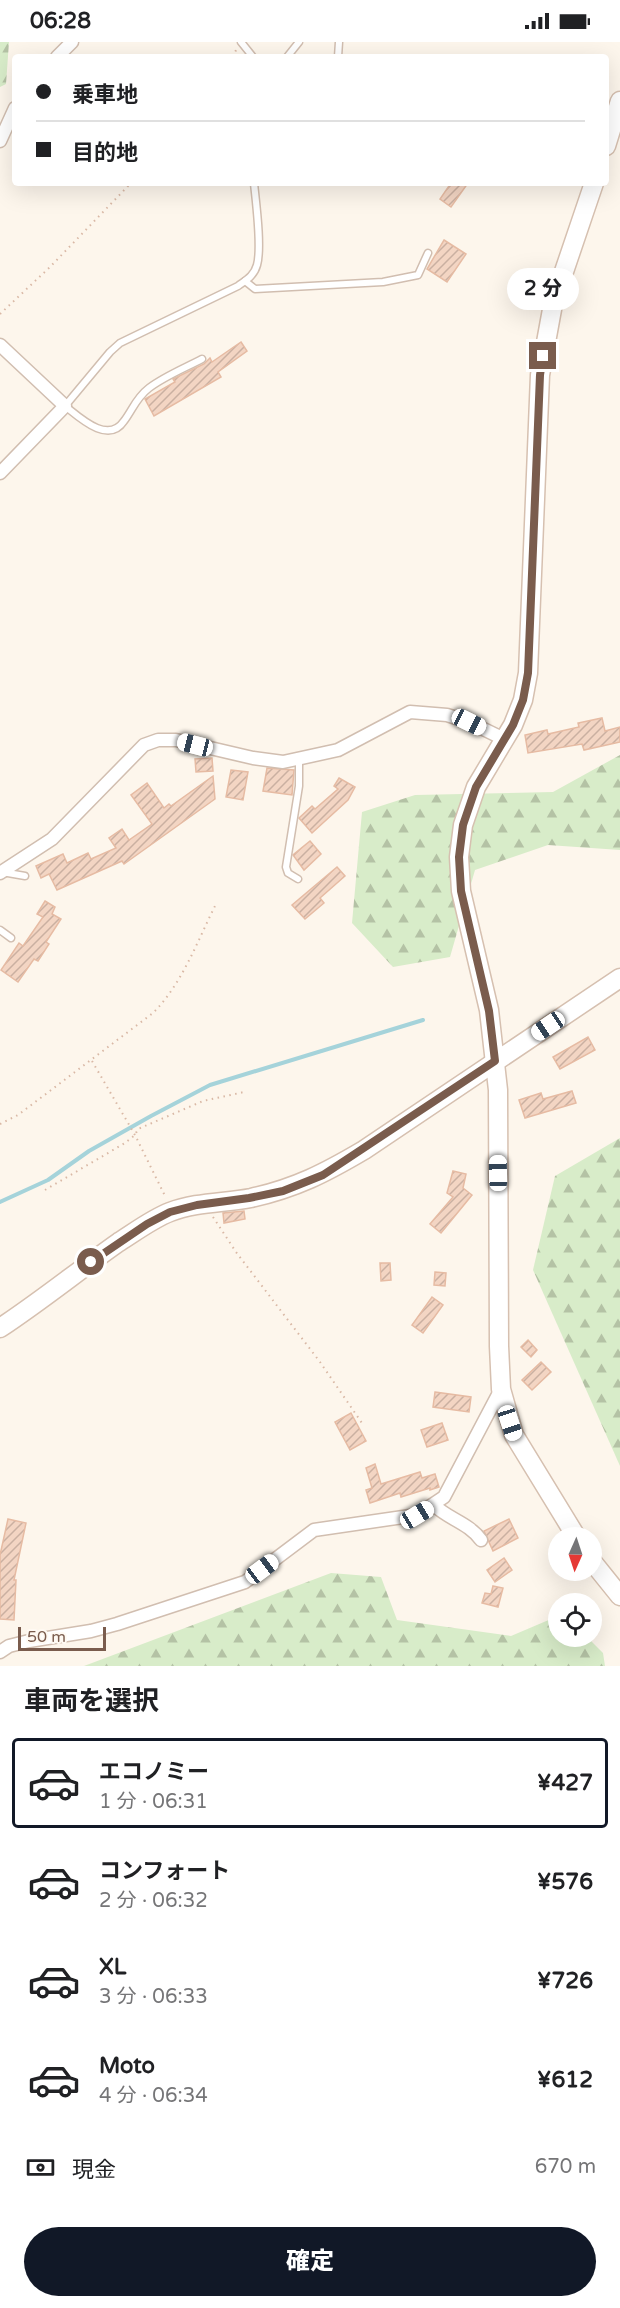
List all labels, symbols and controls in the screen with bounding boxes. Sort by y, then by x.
text: 06:28 [30,8,91,34]
text: 乗車地 [72,82,138,108]
text: 目的地 [72,140,138,166]
callout: 2 分 [507,269,579,311]
text: 2 分 [524,277,562,301]
route end [529,342,556,369]
car [449,706,489,738]
car [175,732,215,758]
car [528,1008,568,1044]
car [489,1155,507,1191]
route start [77,1248,104,1275]
car [496,1403,524,1443]
car [397,1498,437,1532]
north arrow [548,1527,602,1581]
map controls [548,1527,602,1647]
car [242,1551,282,1587]
button: locate [548,1593,602,1647]
scale bar [18,1624,106,1652]
text: 50 m [27,1627,66,1647]
text: 車両を選択 [24,1685,159,1718]
icon: car [27,1756,81,1810]
text: エコノミー [99,1759,209,1785]
text: ¥427 [537,1770,593,1796]
text: 1 分 · 06:31 [99,1790,208,1814]
icon: car [27,1855,81,1909]
text: コンフォート [99,1858,230,1884]
text: ¥576 [537,1869,593,1895]
text: 2 分 · 06:32 [99,1889,208,1913]
icon: car [27,1954,81,2008]
text: XL [99,1954,126,1980]
text: ¥726 [537,1968,593,1994]
text: 3 分 · 06:33 [99,1985,208,2009]
icon: car [27,2053,81,2107]
text: Moto [99,2053,155,2079]
text: ¥612 [537,2067,593,2093]
text: 4 分 · 06:34 [99,2084,208,2108]
icon: cash [24,2151,57,2184]
text: 670 m [535,2155,596,2179]
text: 現金 [72,2157,116,2183]
button: 確定 [24,2227,596,2296]

